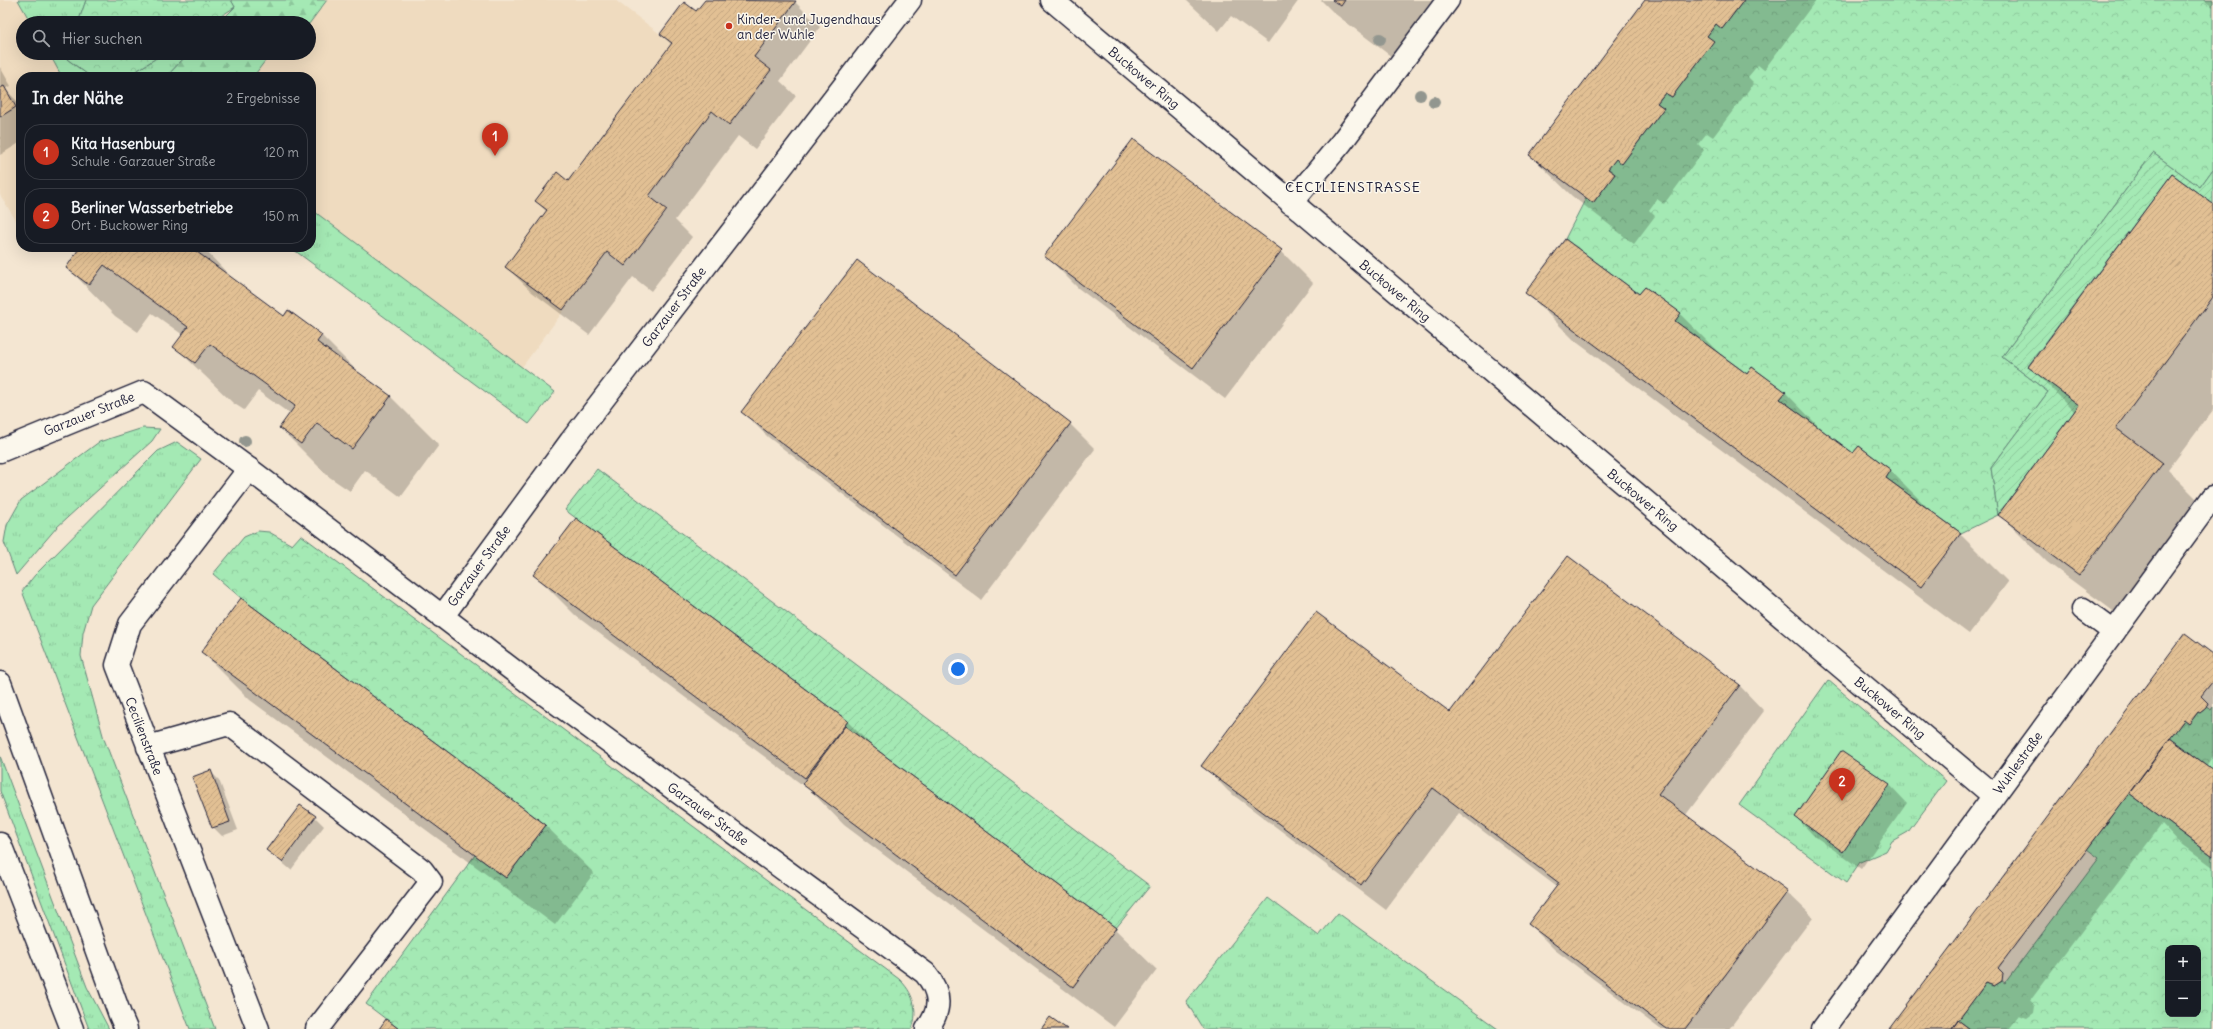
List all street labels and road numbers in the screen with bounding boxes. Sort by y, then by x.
street label: Buckower Ring [1105,43,1183,113]
street label: Buckower Ring [1356,256,1434,326]
street label: Garzauer Straße [638,263,710,351]
street label: Garzauer Straße [41,388,137,440]
street label: Buckower Ring [1604,465,1682,535]
street label: Garzauer Straße [444,522,514,610]
street label: Buckower Ring [1851,673,1929,743]
street label: Cecilienstraße [121,695,167,777]
street label: Wuhlestraße [1990,728,2046,798]
street label: Garzauer Straße [664,779,752,849]

